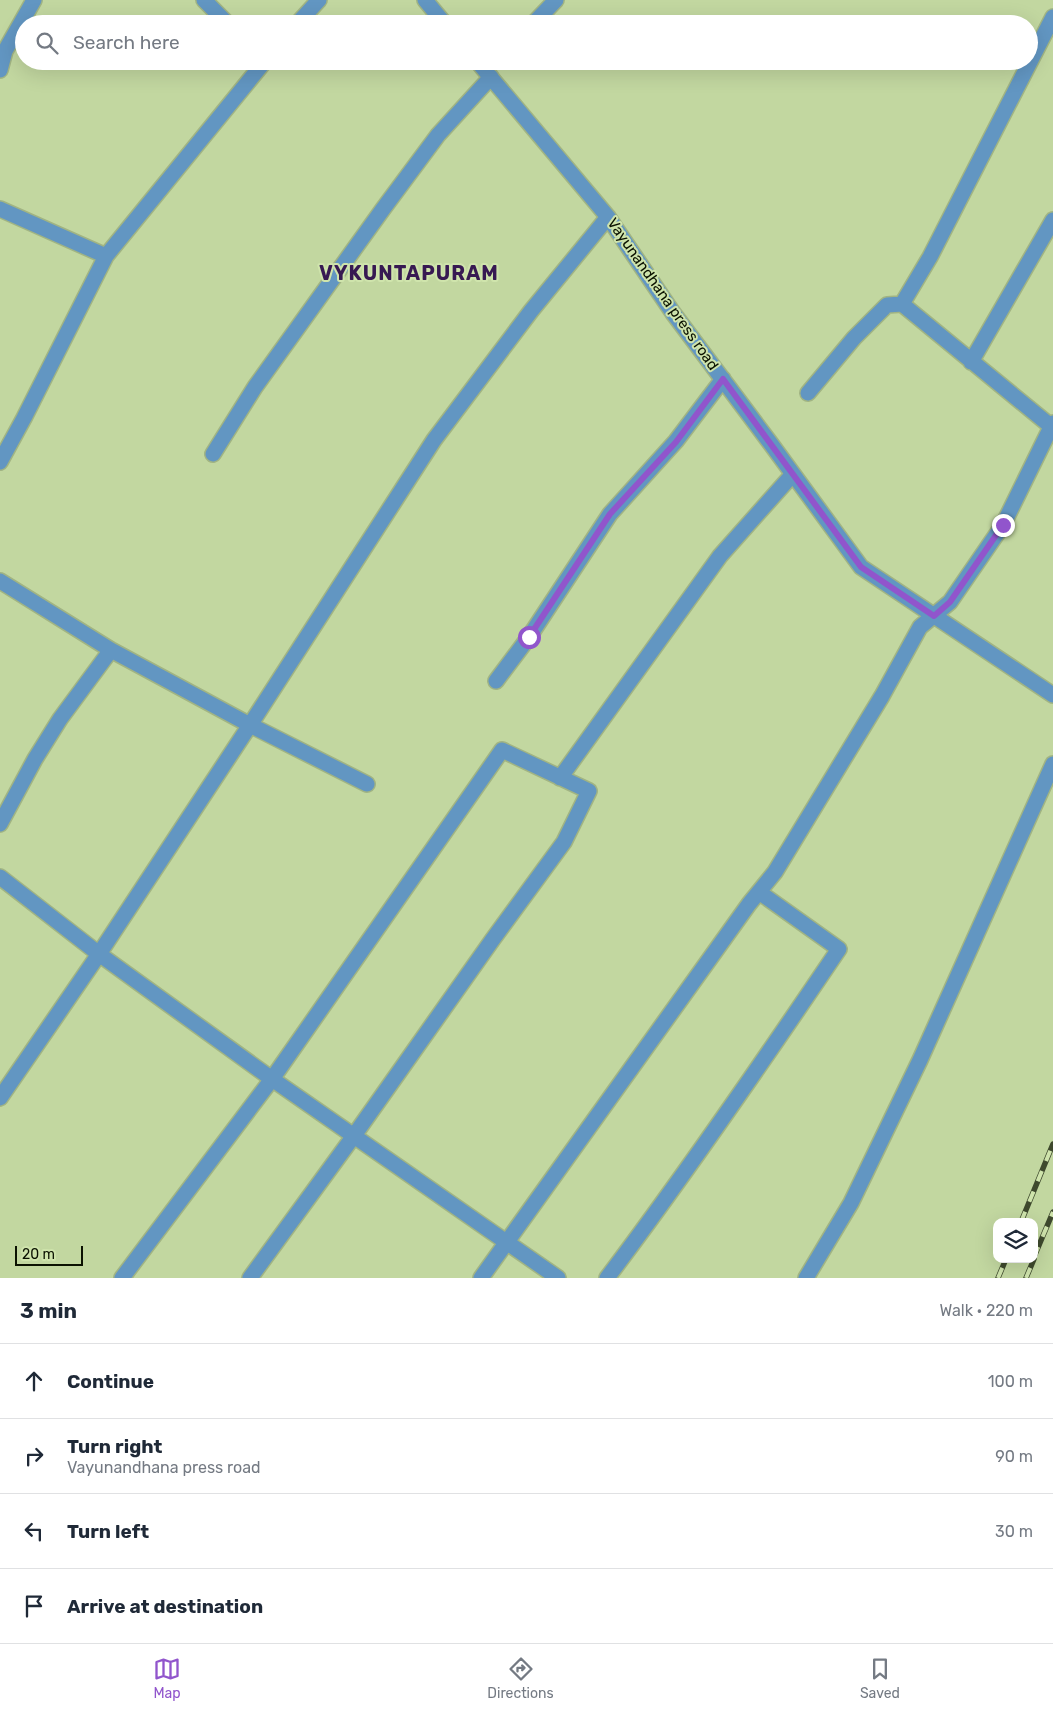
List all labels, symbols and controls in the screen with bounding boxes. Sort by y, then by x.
search box [15,15,1038,70]
icon: search [33,29,61,57]
text: Search here [73,31,180,54]
street label: Vayunandhana press road [604,215,722,373]
district label: VYKUNTAPURAM [319,261,499,285]
route end [992,514,1015,537]
route start [518,626,541,649]
map controls [993,1218,1038,1263]
button: layers [993,1218,1038,1263]
scale bar [15,1243,82,1266]
text: 20 m [22,1246,55,1263]
text: 3 min [20,1298,77,1323]
text: Walk · 220 m [940,1301,1033,1320]
icon: ahead [20,1367,48,1395]
text: Continue [67,1370,154,1393]
text: 100 m [988,1372,1033,1391]
text: Turn right [67,1435,162,1458]
icon: right [20,1442,48,1470]
text: 90 m [995,1447,1033,1466]
text: Vayunandhana press road [67,1458,261,1477]
icon: left [20,1517,48,1545]
text: Turn left [67,1520,149,1543]
text: 30 m [995,1522,1033,1541]
icon: arrive [20,1592,48,1620]
text: Arrive at destination [67,1595,263,1618]
tab: Map [153,1655,181,1702]
tab: Directions [487,1655,554,1702]
tab: Saved [860,1655,900,1702]

